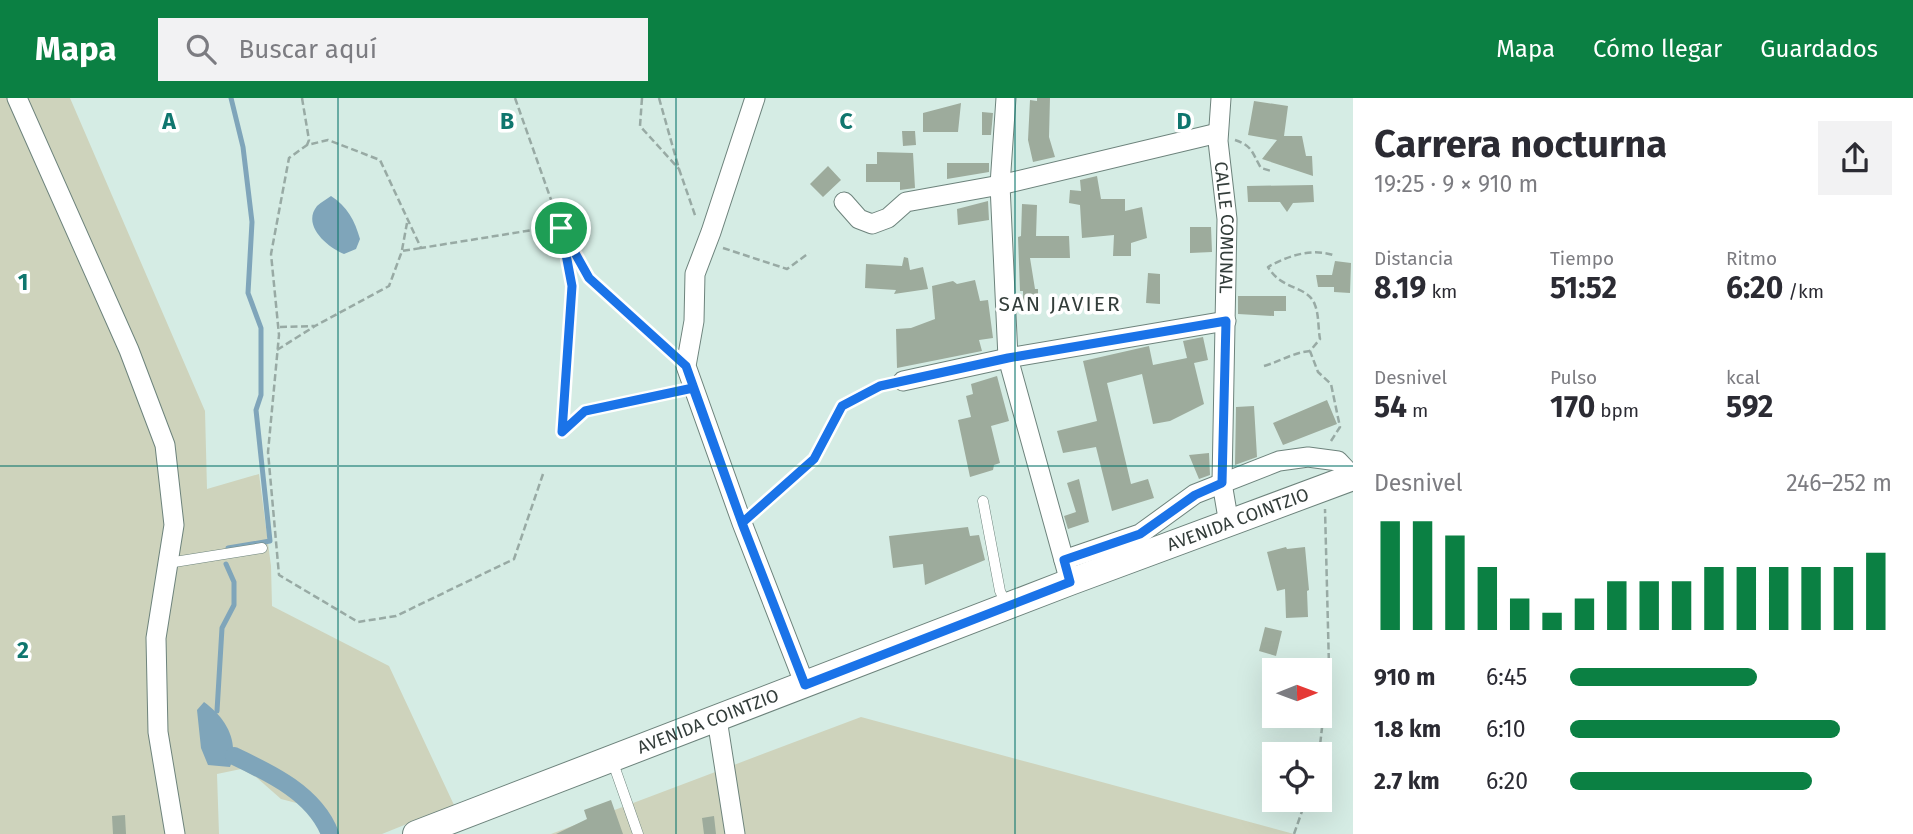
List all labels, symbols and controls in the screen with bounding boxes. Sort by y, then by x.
search box [158,18,648,81]
text: Mapa [35,29,116,69]
icon: search [182,30,220,68]
text: Buscar aquí [238,34,377,65]
text: Mapa [1496,35,1555,63]
text: Cómo llegar [1593,35,1722,63]
text: Guardados [1760,35,1878,63]
text: A [161,107,176,135]
text: B [500,107,514,135]
text: C [839,107,853,135]
text: D [1177,107,1192,135]
text: Carrera nocturna [1374,121,1667,167]
button: share [1818,121,1892,195]
street label: CALLE COMUNAL [1209,160,1238,294]
text: 19:25 · 9 × 910 m [1374,170,1538,198]
pin [531,198,591,258]
icon: arrive [542,209,580,247]
text: Distancia [1374,247,1453,270]
text: Tiempo [1550,247,1614,270]
text: Ritmo [1726,247,1777,270]
text: 1 [18,268,28,296]
text: 8.19 [1374,270,1426,306]
text: 51:52 [1550,270,1617,306]
text: 6:20 [1726,270,1783,306]
text: km [1426,280,1457,303]
text: /km [1783,280,1824,303]
district label: SAN JAVIER [998,291,1122,317]
text: Desnivel [1374,366,1447,389]
text: Pulso [1550,366,1597,389]
text: kcal [1726,366,1760,389]
text: 54 [1374,389,1407,425]
text: 170 [1550,389,1595,425]
text: 592 [1726,389,1773,425]
text: m [1407,399,1428,422]
text: bpm [1595,399,1639,422]
text: Desnivel [1374,469,1463,497]
text: 246–252 m [1786,469,1892,497]
street label: AVENIDA COINTZIO [1164,483,1312,556]
text: 2 [17,636,29,664]
north arrow [1262,658,1332,728]
map controls [1262,658,1332,812]
text: 910 m [1374,663,1435,691]
text: 6:45 [1486,663,1527,691]
street label: AVENIDA COINTZIO [634,684,782,759]
text: 1.8 km [1374,715,1441,743]
text: 6:10 [1486,715,1526,743]
button: locate [1262,742,1332,812]
text: 2.7 km [1374,767,1440,795]
text: 6:20 [1486,767,1528,795]

